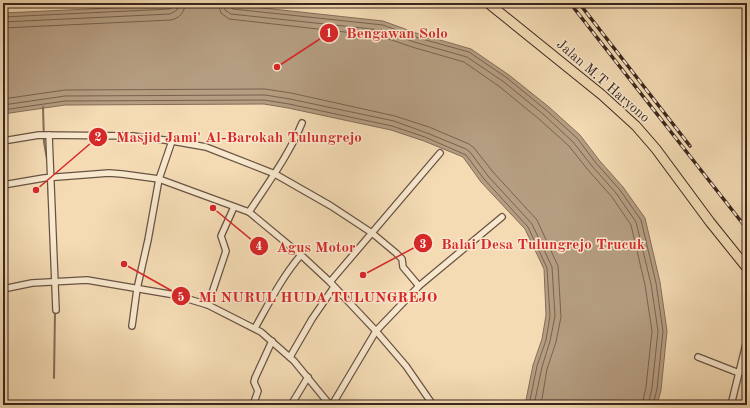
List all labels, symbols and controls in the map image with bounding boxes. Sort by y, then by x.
callout: Bengawan Solo [319,19,456,46]
text: Bengawan Solo [346,27,448,42]
text: 1 [326,28,332,40]
street label: Jalan M.T Haryono [554,37,652,125]
callout: Masjid Jami' Al-Barokah Tulungrejo [88,123,370,150]
text: Masjid Jami' Al-Barokah Tulungrejo [116,131,362,146]
text: 2 [95,132,102,144]
callout: Balai Desa Tulungrejo Trucuk [413,230,653,257]
callout: Agus Motor [249,233,364,260]
text: Balai Desa Tulungrejo Trucuk [441,238,646,253]
text: 3 [420,239,427,251]
text: 4 [256,241,263,253]
text: Agus Motor [277,241,356,256]
callout: Mi NURUL HUDA TULUNGREJO [171,283,445,310]
text: 5 [178,291,185,304]
text: Mi NURUL HUDA TULUNGREJO [199,291,437,306]

